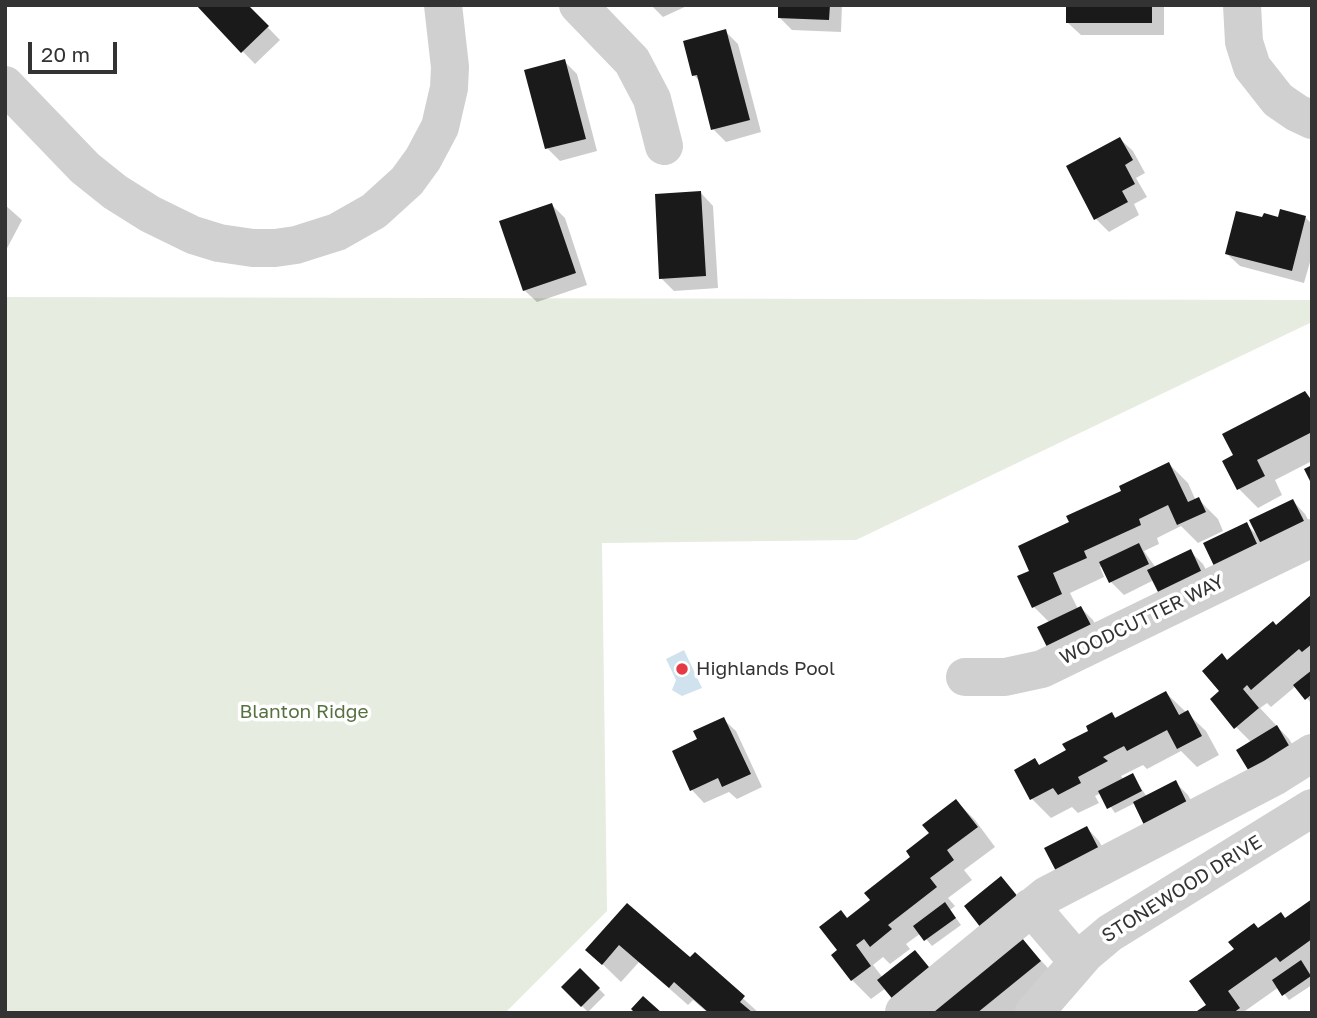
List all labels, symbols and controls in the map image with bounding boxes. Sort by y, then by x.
scale bar [32,28,121,72]
text: 20 m [41,41,90,67]
street label: WOODCUTTER WAY [1056,570,1228,670]
place label: Highlands Pool [696,658,835,680]
marker: Highlands Pool [674,661,690,677]
park label: Blanton Ridge [240,701,368,723]
street label: STONEWOOD DRIVE [1098,831,1266,947]

